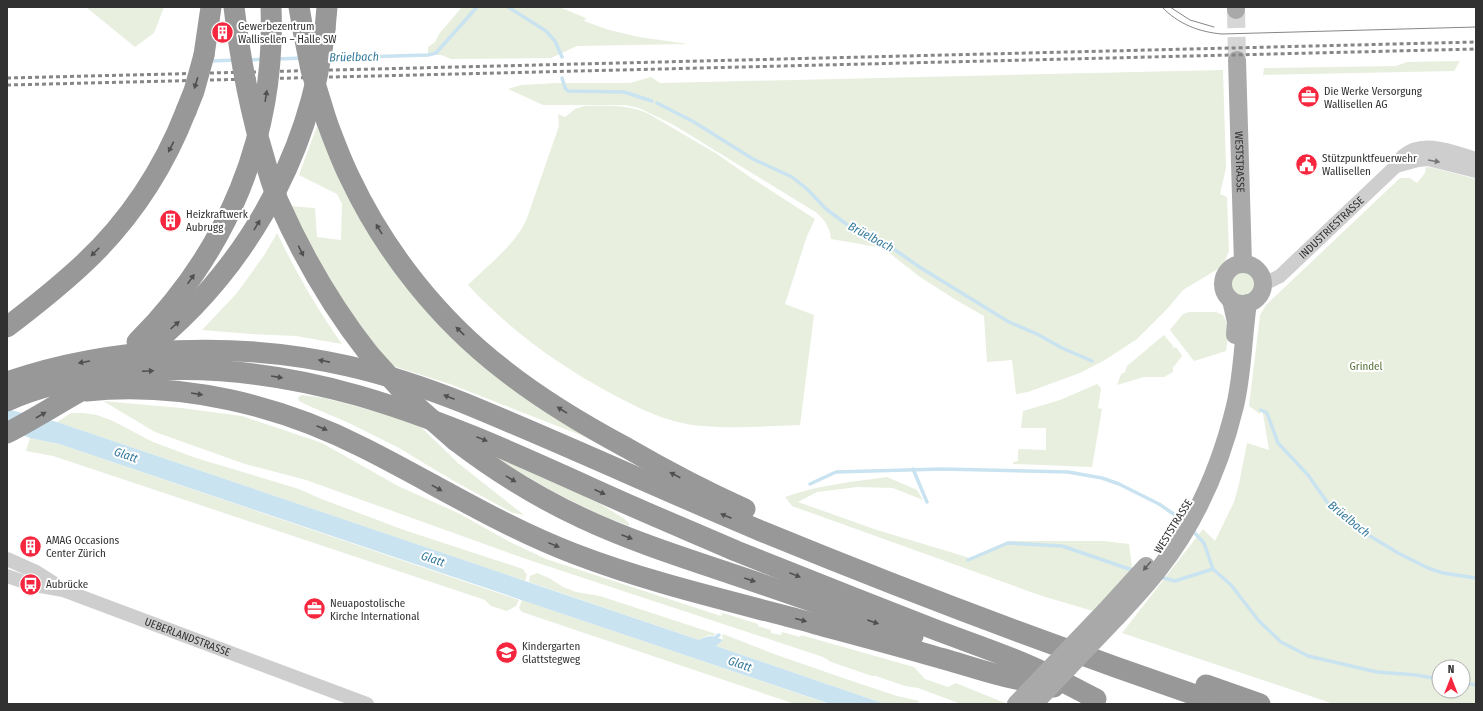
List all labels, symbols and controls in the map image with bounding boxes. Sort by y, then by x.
building icon: Gewerbezentrum Wallisellen – Halle SW [210,19,236,45]
place label: Gewerbezentrum Wallisellen – Halle SW [238,20,337,46]
water label: Brüelbach [329,50,379,64]
one-way arrow [193,78,199,90]
office icon: Die Werke Versorgung Wallisellen AG [1295,84,1321,110]
place label: Die Werke Versorgung Wallisellen AG [1324,85,1423,111]
one-way arrow [263,90,269,102]
street label: WESTSTRASSE [1232,131,1247,193]
one-way arrow [167,141,174,153]
public building icon: Stützpunktfeuerwehr Wallisellen [1294,151,1320,177]
place label: Stützpunktfeuerwehr Wallisellen [1322,152,1417,178]
one-way arrow [1428,158,1440,164]
street label: INDUSTRIESTRASSE [1296,194,1367,262]
building icon: Heizkraftwerk Aubrugg [157,207,183,233]
place label: Heizkraftwerk Aubrugg [186,208,249,234]
one-way arrow [254,219,261,231]
water label: Brüelbach [846,219,896,255]
one-way arrow [375,223,382,235]
one-way arrow [298,245,305,257]
one-way arrow [90,247,100,257]
one-way arrow [187,274,195,284]
one-way arrow [170,320,180,330]
one-way arrow [455,326,465,336]
one-way arrow [318,358,331,364]
one-way arrow [78,359,90,365]
park label: Grindel [1350,360,1383,373]
one-way arrow [142,368,154,375]
one-way arrow [271,374,283,380]
one-way arrow [191,391,203,397]
one-way arrow [443,394,455,400]
one-way arrow [556,407,568,414]
one-way arrow [35,411,47,418]
one-way arrow [316,425,328,431]
one-way arrow [476,436,488,442]
water label: Glatt [112,444,140,466]
one-way arrow [669,471,681,478]
one-way arrow [506,475,516,483]
one-way arrow [432,484,443,491]
one-way arrow [594,489,606,495]
street label: WESTSTRASSE [1152,497,1195,556]
water label: Brüelbach [1325,498,1373,540]
one-way arrow [721,513,732,519]
building icon: AMAG Occasions Center Zürich [17,533,43,559]
place label: AMAG Occasions Center Zürich [46,534,120,560]
one-way arrow [621,534,633,540]
one-way arrow [548,543,560,549]
water label: Glatt [419,548,447,570]
one-way arrow [1142,560,1151,571]
bus stop icon: Aubrücke [17,571,43,597]
one-way arrow [790,572,802,578]
one-way arrow [744,577,756,583]
place label: Aubrücke [46,578,88,591]
office icon: Neuapostolische Kirche International [301,596,327,622]
place label: Neuapostolische Kirche International [330,597,419,623]
street label: UEBERLANDSTRASSE [143,615,232,659]
one-way arrow [796,617,808,623]
one-way arrow [867,619,879,625]
school or university icon: Kindergarten Glattstegweg [493,639,519,665]
place label: Kindergarten Glattstegweg [522,640,581,666]
water label: Glatt [726,653,754,675]
north arrow [1431,659,1471,699]
text: N [1448,663,1454,676]

